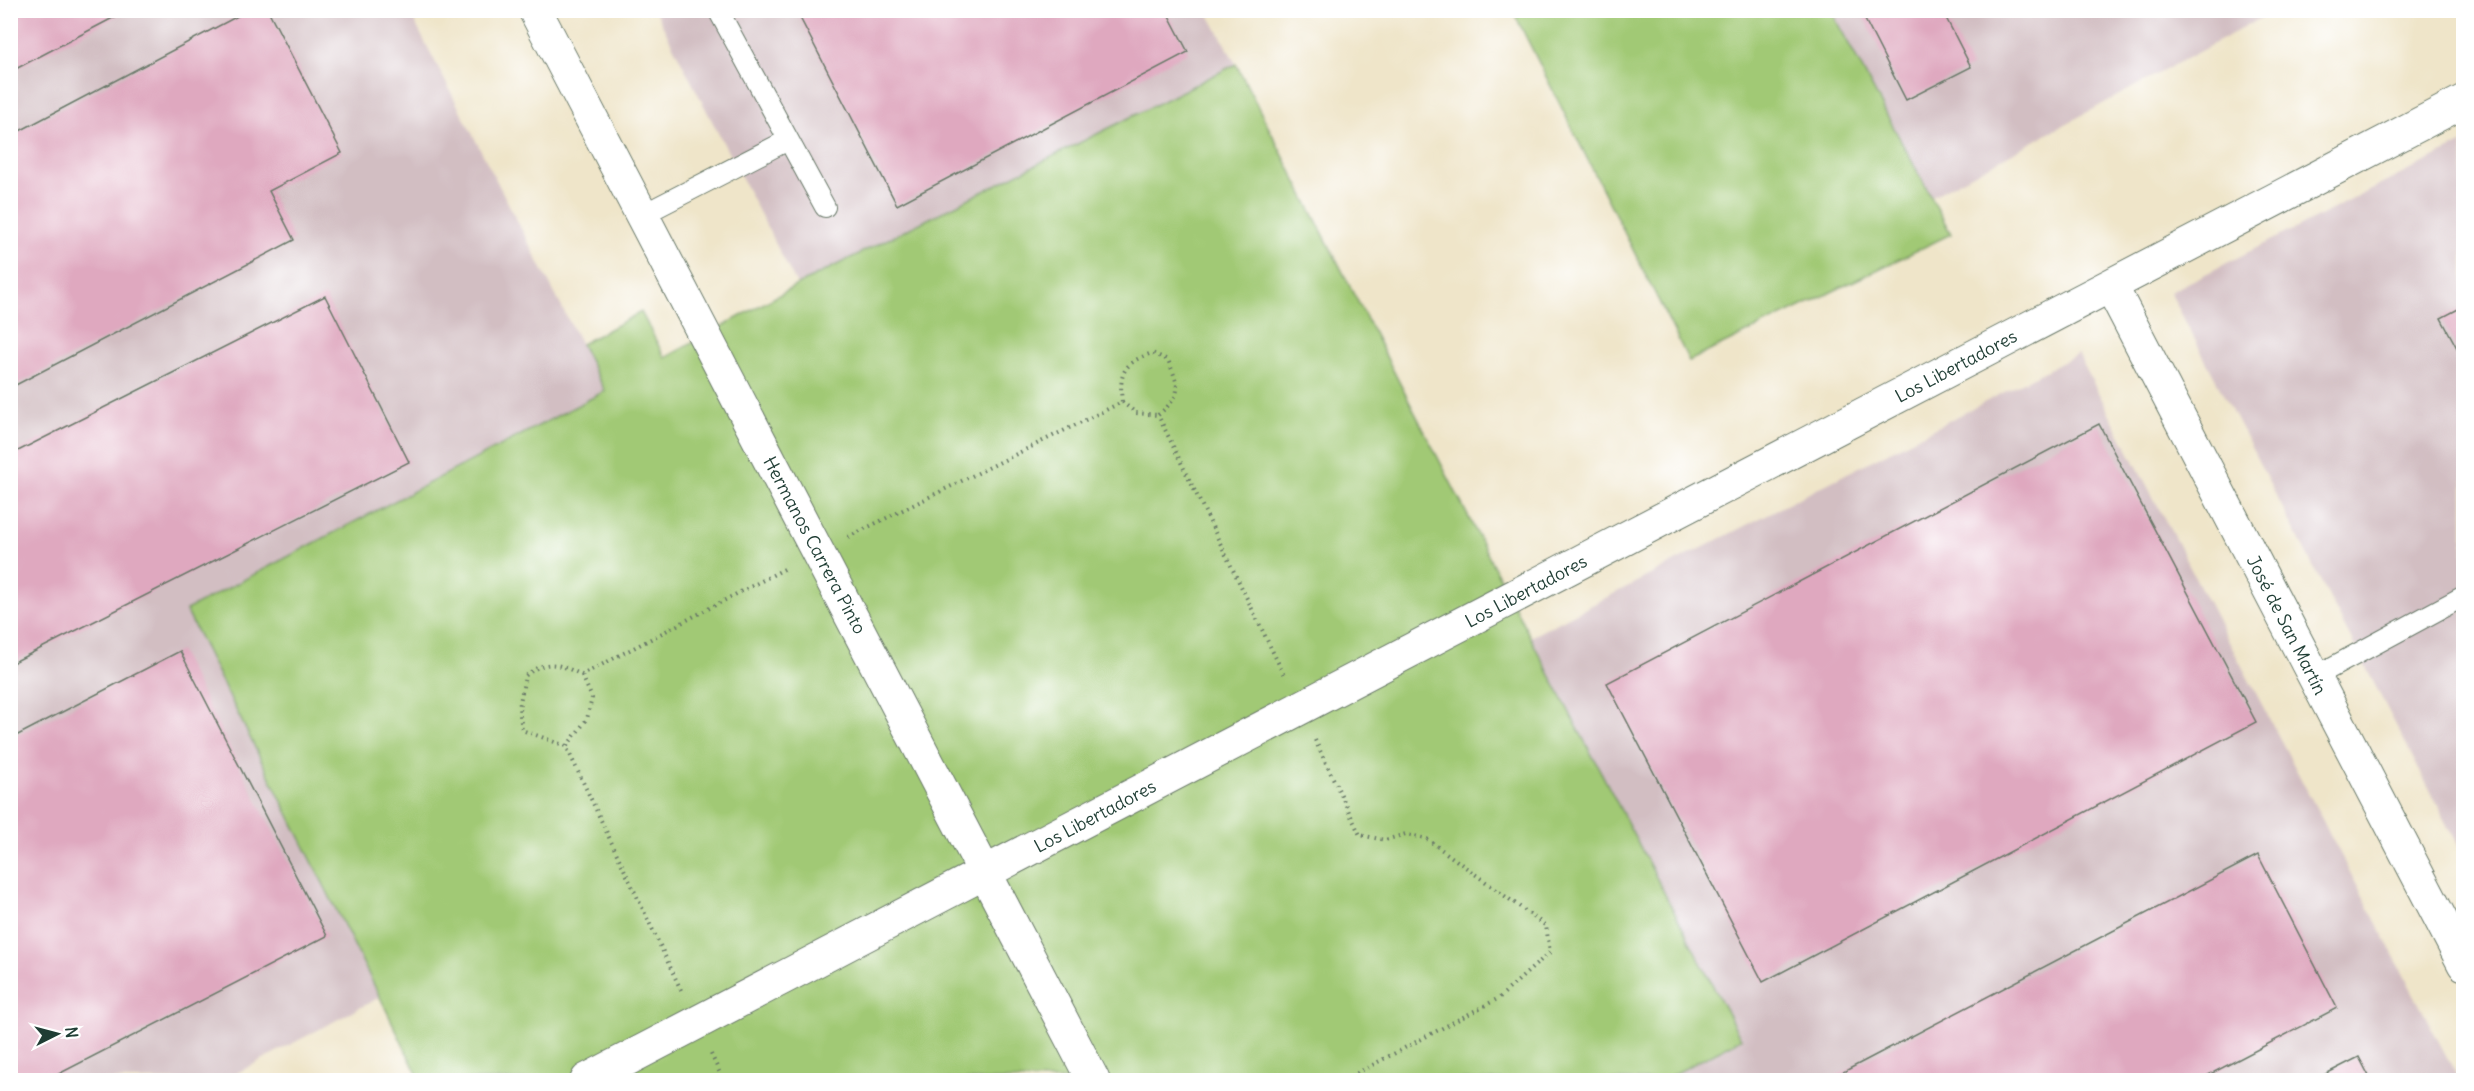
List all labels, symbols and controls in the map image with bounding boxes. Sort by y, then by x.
street label: Los Libertadores [1891,324,2021,408]
street label: Hermanos Carrera Pinto [758,452,872,638]
street label: Los Libertadores [1461,549,1591,633]
street label: José de San Martín [2242,551,2332,699]
street label: Los Libertadores [1030,774,1160,858]
north arrow [27,1004,87,1064]
text: N [61,1026,82,1039]

